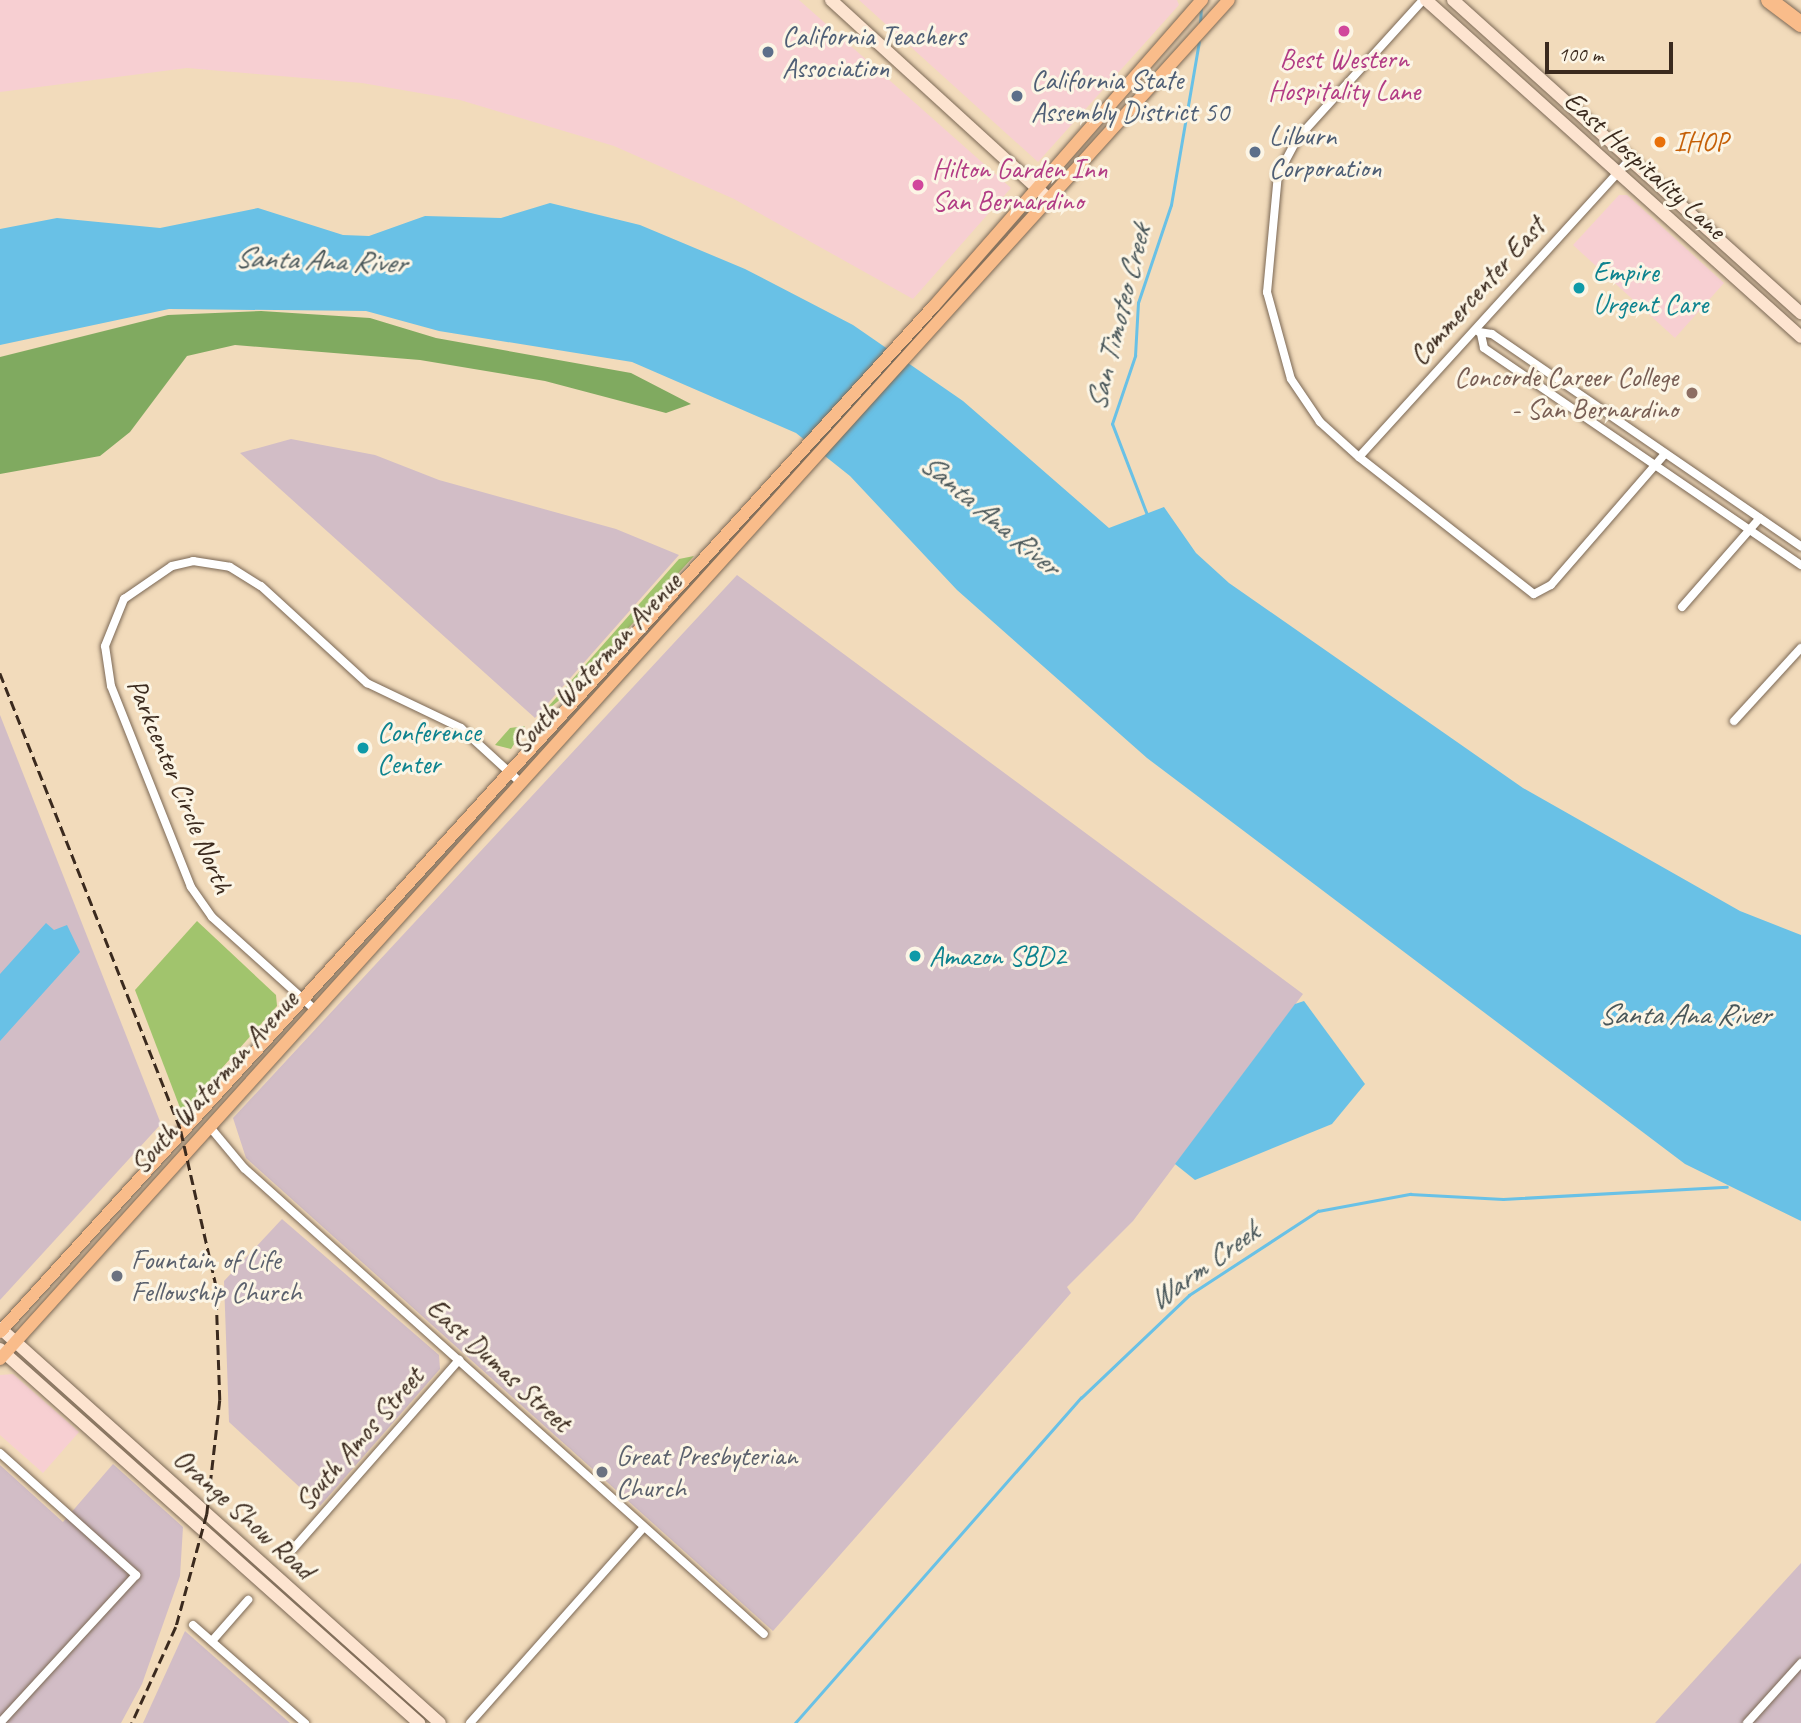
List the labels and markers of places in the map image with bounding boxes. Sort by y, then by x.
place label: California Teachers Association [782,19,963,85]
marker: Best Western Hospitality Lane [1336,23,1352,39]
place label: Best Western Hospitality Lane [1267,42,1421,108]
marker: California Teachers Association [760,44,776,60]
place label: California State Assembly District 50 [1031,63,1229,129]
marker: California State Assembly District 50 [1009,88,1025,104]
place label: Lilburn Corporation [1269,119,1381,185]
place label: IHOP [1674,125,1728,159]
marker: IHOP [1652,134,1668,150]
marker: Lilburn Corporation [1247,144,1263,160]
place label: Hilton Garden Inn San Bernardino [932,152,1108,218]
marker: Hilton Garden Inn San Bernardino [910,177,926,193]
place label: Empire Urgent Care [1593,255,1709,321]
marker: Empire Urgent Care [1571,280,1587,296]
place label: Concorde Career College - San Bernardino [1454,360,1678,426]
marker: Concorde Career College - San Bernardino [1684,385,1700,401]
place label: Conference Center [377,715,481,781]
marker: Conference Center [355,740,371,756]
place label: Amazon SBD2 [929,939,1066,973]
marker: Amazon SBD2 [907,948,923,964]
place label: Fountain of Life Fellowship Church [131,1243,301,1309]
marker: Fountain of Life Fellowship Church [109,1268,125,1284]
place label: Great Presbyterian Church [616,1439,798,1505]
marker: Great Presbyterian Church [594,1464,610,1480]

